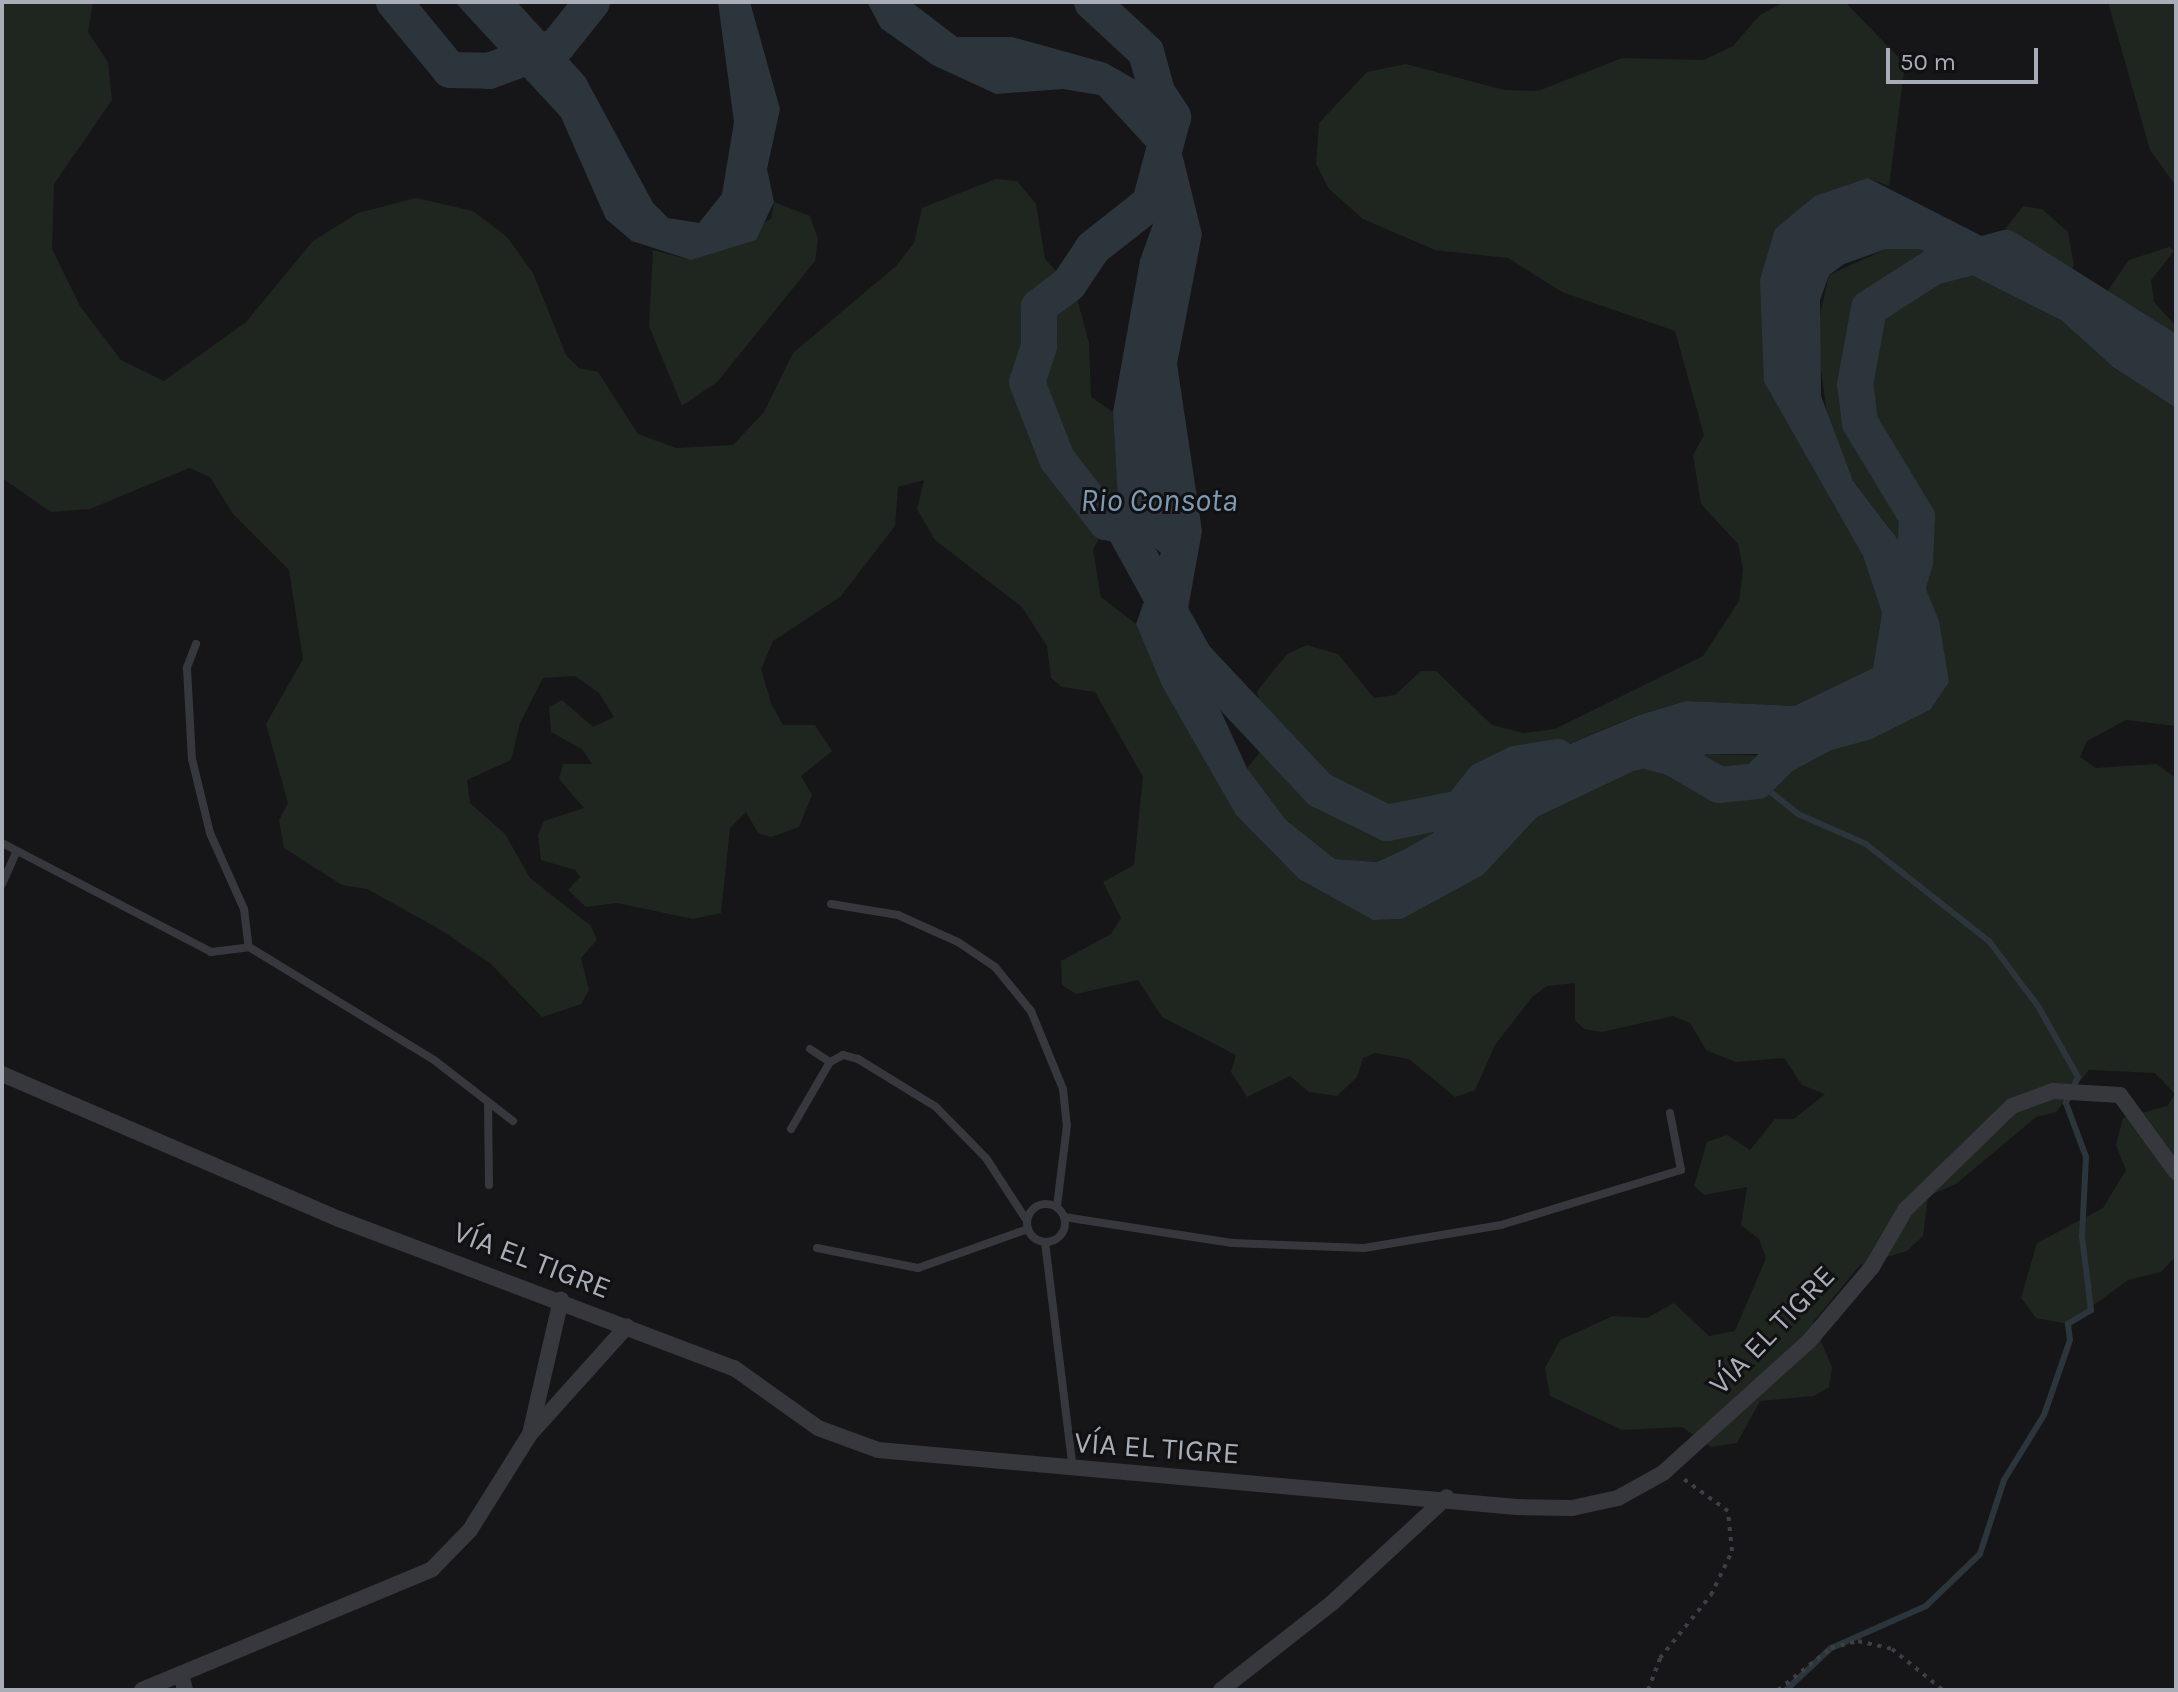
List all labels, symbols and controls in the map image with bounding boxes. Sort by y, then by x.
scale bar [1890,32,2042,82]
text: 50 m [1900,48,1956,76]
water label: Rio Consota [1080,482,1238,520]
street label: VÍA EL TIGRE [448,1214,616,1306]
street label: VÍA EL TIGRE [1702,1258,1842,1402]
street label: VÍA EL TIGRE [1073,1424,1241,1472]

